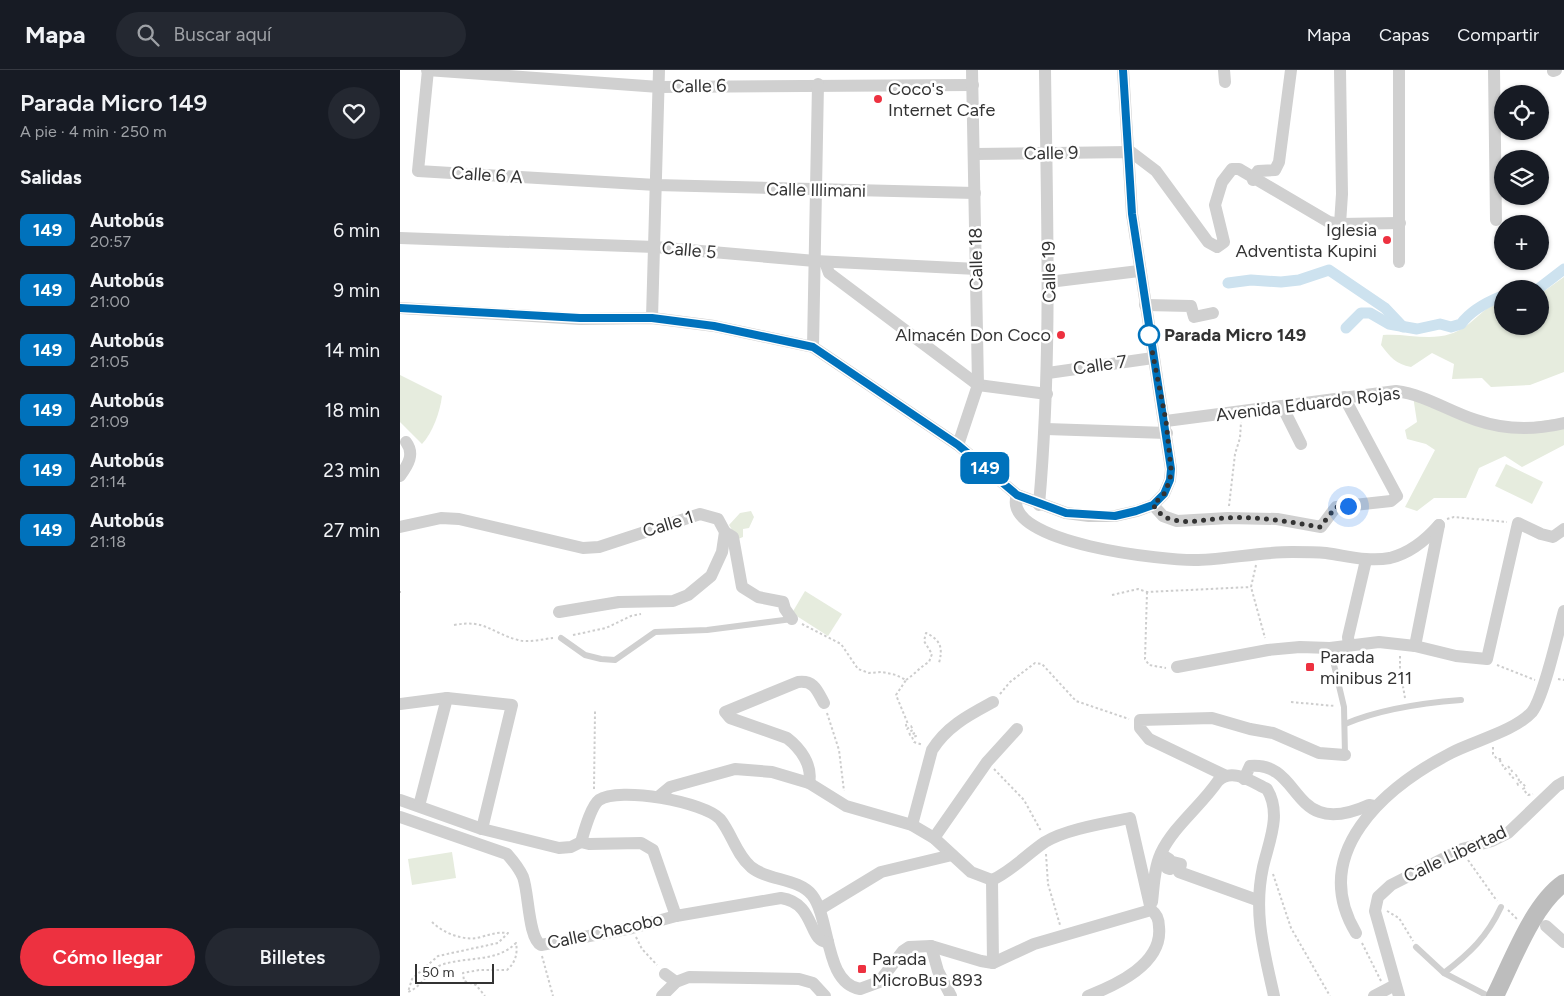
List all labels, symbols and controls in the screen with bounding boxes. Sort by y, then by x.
search box [116,12,466,57]
text: Mapa [25,20,86,49]
icon: search [134,21,162,49]
text: Buscar aquí [174,23,271,46]
text: Mapa [1307,24,1351,46]
text: Capas [1379,24,1429,46]
text: Compartir [1457,24,1539,46]
street label: Calle 6 [672,75,726,97]
place label: Coco's Internet Cafe [888,78,995,121]
map controls [1494,85,1549,335]
button: locate [1494,85,1549,140]
button: heart [328,87,380,139]
text: Parada Micro 149 [20,88,207,117]
marker: Coco's Internet Cafe [872,93,884,105]
text: A pie · 4 min · 250 m [20,122,167,141]
street label: Calle 9 [1024,142,1078,164]
button: layers [1494,150,1549,205]
street label: Calle 6 A [451,162,523,188]
text: Salidas [20,166,82,189]
street label: Calle Illimani [766,178,866,202]
text: Autobús [90,209,164,232]
button: + [1494,215,1549,270]
text: 149 [33,219,62,241]
text: 6 min [333,219,380,242]
place label: Iglesia Adventista Kupini [1236,219,1377,262]
street label: Calle 18 [964,227,988,291]
text: 20:57 [90,232,131,251]
marker: Iglesia Adventista Kupini [1381,234,1393,246]
street label: Calle 5 [661,237,717,263]
street label: Calle 19 [1037,241,1061,303]
text: Autobús [90,269,164,292]
text: 149 [33,279,62,301]
text: 9 min [333,279,380,302]
button: − [1494,280,1549,335]
text: 21:00 [90,292,130,311]
place label: Almacén Don Coco [895,324,1051,346]
marker: Parada Micro 149 [1138,324,1160,346]
place label: Parada Micro 149 [1164,324,1306,346]
text: Autobús [90,329,164,352]
marker: Almacén Don Coco [1055,329,1067,341]
text: 149 [33,339,62,361]
text: 14 min [324,339,380,362]
street label: Calle 7 [1072,350,1129,380]
text: 21:05 [90,352,129,371]
street label: Avenida Eduardo Rojas [1215,382,1401,426]
text: Autobús [90,389,164,412]
text: 149 [33,399,62,421]
text: 18 min [325,399,380,422]
text: 21:09 [90,412,129,431]
text: Autobús [90,449,164,472]
line badge: 149 [956,452,1014,484]
text: 149 [970,457,1000,479]
text: 149 [33,459,62,481]
text: 23 min [323,459,380,482]
text: 21:14 [90,472,126,491]
your location [1336,494,1361,519]
street label: Calle 1 [640,506,696,542]
text: Autobús [90,509,164,532]
text: 149 [33,519,62,541]
text: 27 min [323,519,380,542]
text: 21:18 [90,532,126,551]
place label: Parada minibus 211 [1320,646,1412,689]
marker: Parada minibus 211 [1304,661,1316,673]
street label: Calle Libertad [1400,821,1510,887]
street label: Calle Chacobo [545,908,665,954]
button: Cómo llegar [20,928,195,986]
button: Billetes [205,928,380,986]
place label: Parada MicroBus 893 [872,948,983,991]
scale bar [415,961,494,984]
marker: Parada MicroBus 893 [856,963,868,975]
text: 50 m [422,964,454,981]

